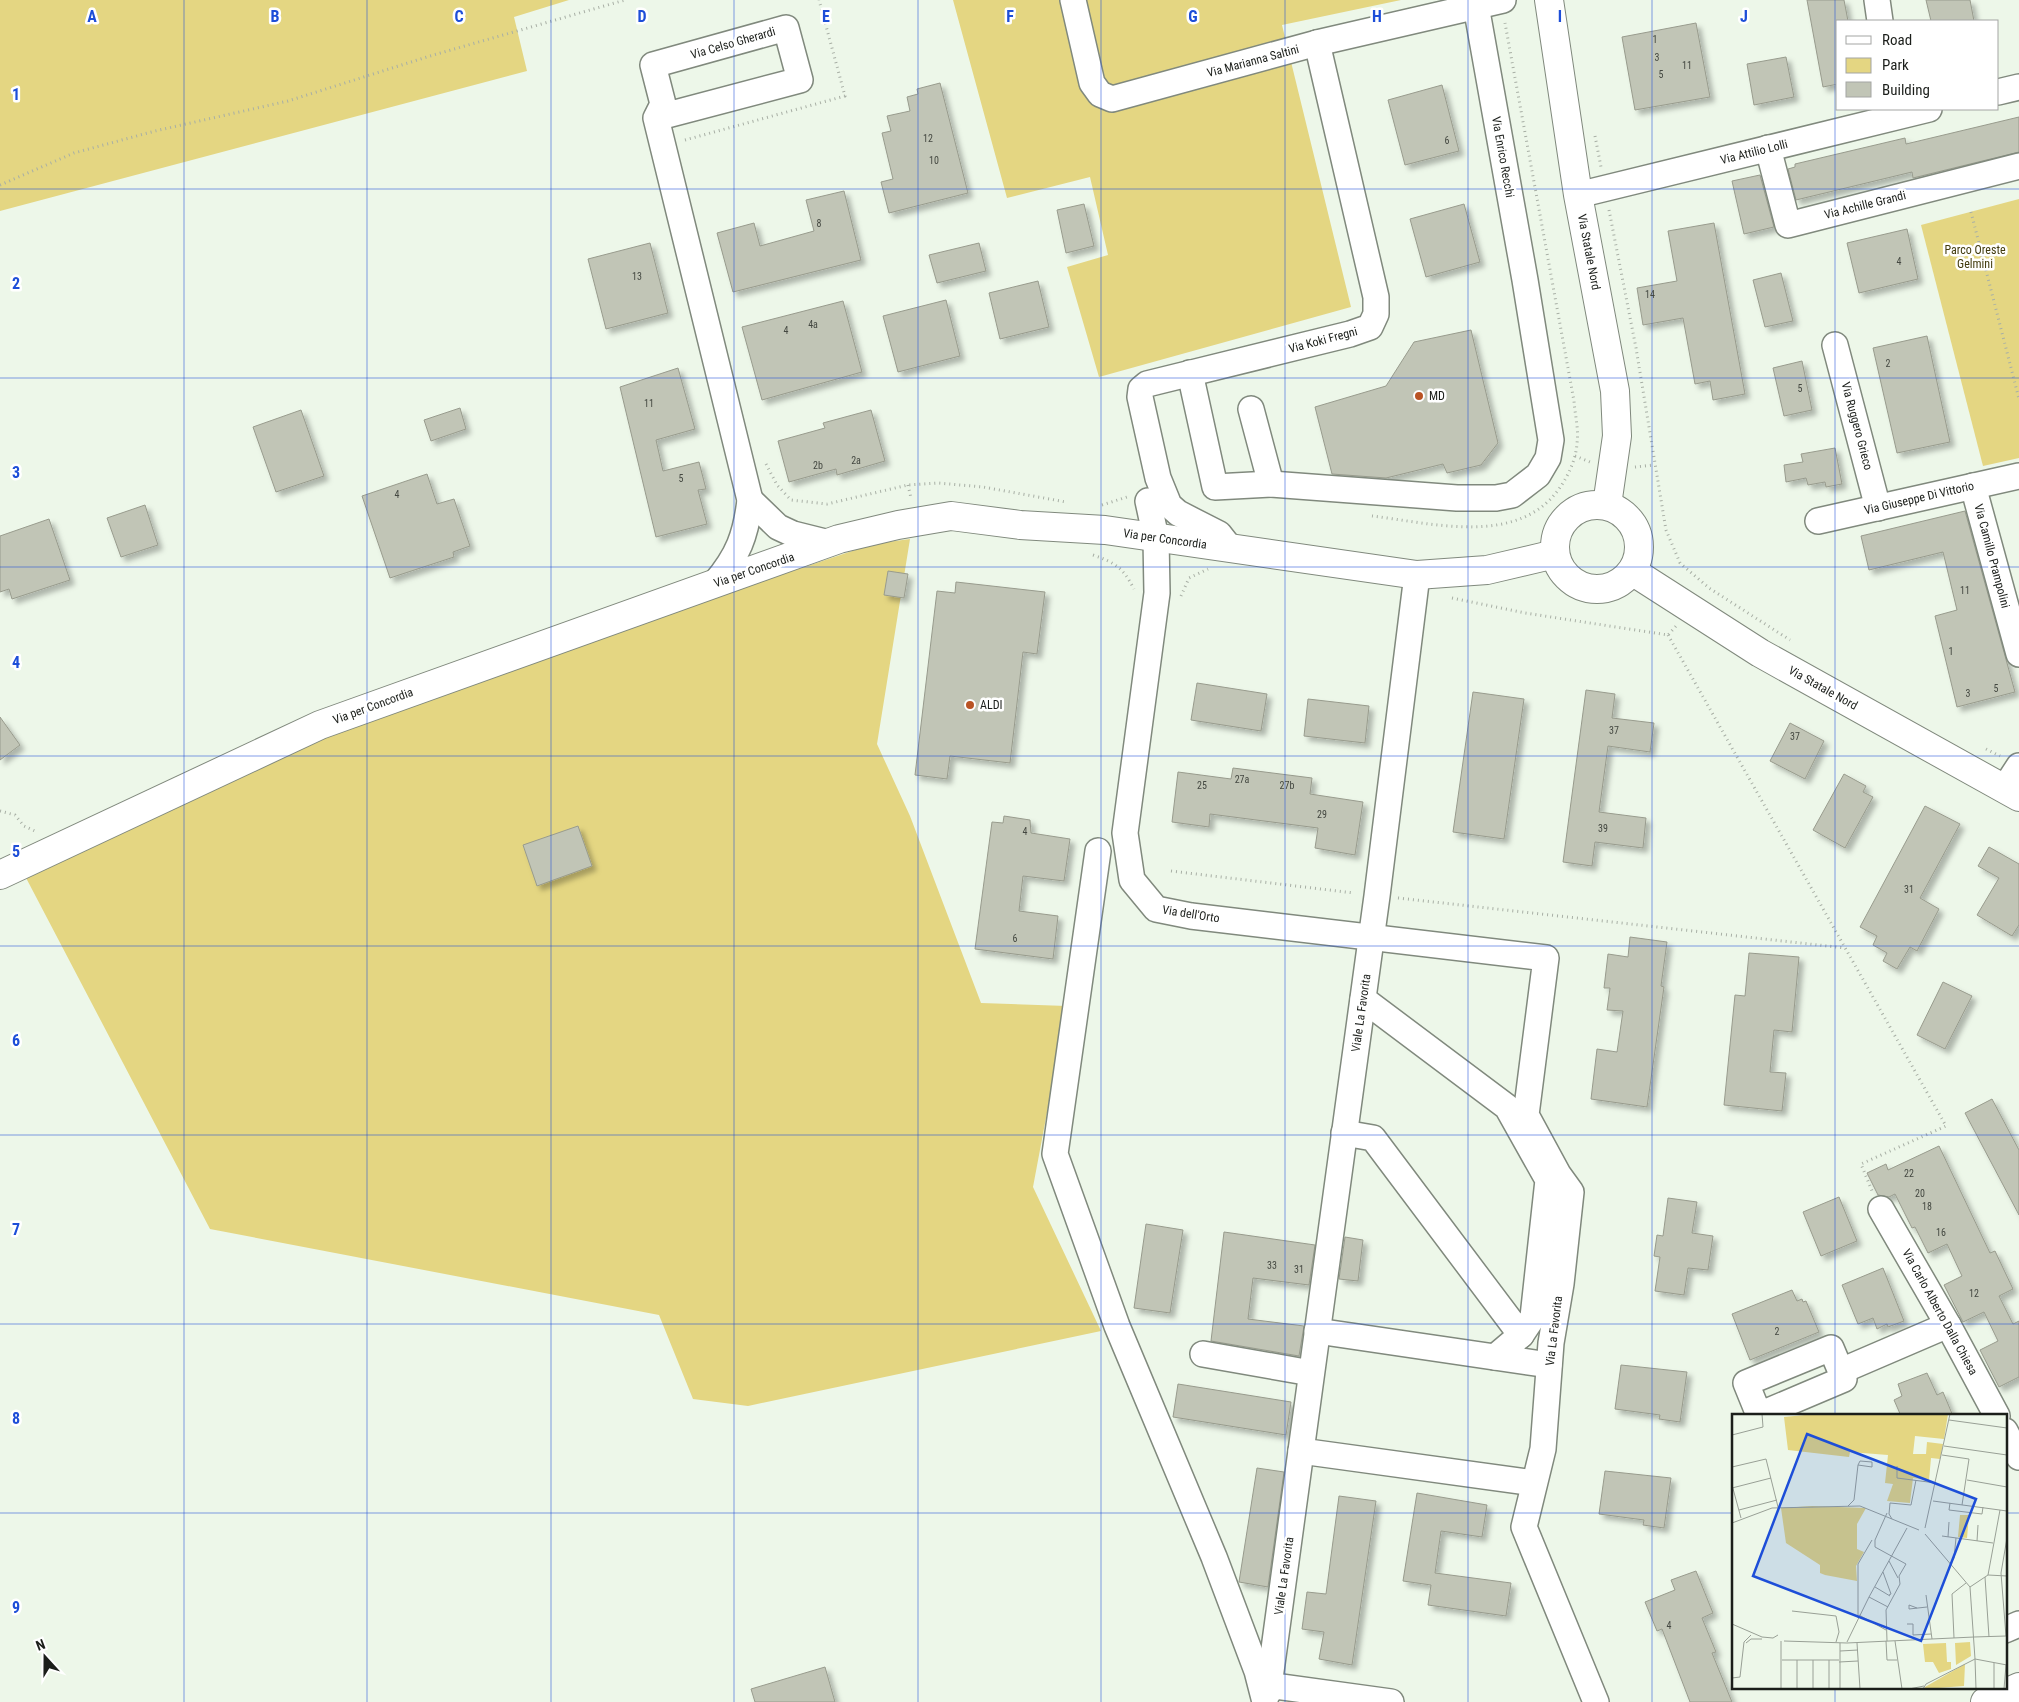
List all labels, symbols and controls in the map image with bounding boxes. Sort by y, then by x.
text: A [87,7,97,26]
text: B [271,7,280,26]
text: C [454,7,464,26]
text: D [637,7,647,26]
text: E [822,7,830,26]
text: F [1006,7,1014,26]
text: G [1188,7,1198,26]
text: H [1372,7,1382,26]
text: I [1558,7,1562,26]
text: J [1740,7,1748,26]
legend [1836,20,1999,110]
street label: Via Celso Gherardi [689,24,777,62]
text: Road [1882,31,1912,49]
house number: 1 [1653,34,1657,45]
street label: Via Marianna Saltini [1205,42,1301,80]
house number: 3 [1655,52,1660,63]
text: Park [1882,56,1909,74]
house number: 11 [1682,60,1692,71]
house number: 5 [1659,69,1664,80]
text: Building [1882,81,1930,99]
text: 1 [12,85,20,104]
street label: Via Enrico Recchi [1489,115,1517,199]
house number: 12 [923,133,933,144]
house number: 6 [1445,135,1450,146]
street label: Via Attilio Lolli [1719,137,1789,167]
house number: 10 [929,155,939,166]
street label: Via Achille Grandi [1823,188,1907,222]
street label: Via Statale Nord [1575,213,1603,291]
house number: 8 [817,218,822,229]
park label: Parco Oreste Gelmini [1944,243,2006,271]
house number: 4 [1897,256,1902,267]
house number: 13 [632,271,642,282]
text: 2 [12,274,20,293]
house number: 14 [1645,289,1655,300]
house number: 4a [808,319,818,330]
street label: Via Koki Fregni [1287,324,1359,356]
house number: 4 [784,325,789,336]
house number: 2 [1886,358,1891,369]
street label: Via Ruggero Grieco [1839,380,1875,472]
house number: 5 [1798,383,1803,394]
place label: MD [1429,389,1445,403]
marker: MD [1413,390,1425,402]
house number: 11 [644,398,654,409]
house number: 2a [851,455,861,466]
house number: 2b [813,460,823,471]
text: 3 [12,463,20,482]
house number: 5 [679,473,684,484]
street label: Via Giuseppe Di Vittorio [1863,479,1975,517]
house number: 4 [395,489,400,500]
street label: Via Camillo Prampolini [1971,502,2013,610]
street label: Via per Concordia [1122,526,1208,552]
street label: Via per Concordia [712,550,796,590]
house number: 11 [1960,585,1970,596]
house number: 1 [1949,646,1953,657]
text: 4 [12,653,20,672]
street label: Via Statale Nord [1786,663,1860,713]
house number: 5 [1994,683,1999,694]
street label: Via per Concordia [331,685,415,727]
house number: 3 [1966,688,1971,699]
place label: ALDI [980,698,1002,712]
marker: ALDI [964,699,976,711]
house number: 37 [1609,725,1619,736]
house number: 37 [1790,731,1800,742]
house number: 27a [1235,774,1250,785]
house number: 25 [1197,780,1207,791]
house number: 27b [1280,780,1294,791]
house number: 29 [1317,809,1327,820]
house number: 39 [1598,823,1608,834]
house number: 4 [1023,826,1028,837]
text: 5 [12,842,20,861]
house number: 31 [1904,884,1914,895]
street label: Via dell'Orto [1161,903,1221,925]
house number: 6 [1013,933,1018,944]
street label: Viale La Favorita [1349,973,1373,1053]
text: 6 [12,1031,20,1050]
house number: 22 [1904,1168,1914,1179]
house number: 20 [1915,1188,1925,1199]
house number: 18 [1922,1201,1932,1212]
text: 7 [12,1220,20,1239]
house number: 16 [1936,1227,1946,1238]
street label: Via Carlo Alberto Dalla Chiesa [1899,1247,1981,1378]
house number: 33 [1267,1260,1277,1271]
house number: 31 [1294,1264,1304,1275]
house number: 12 [1969,1288,1979,1299]
street label: Via La Favorita [1543,1295,1565,1367]
house number: 2 [1775,1326,1780,1337]
text: 8 [12,1409,20,1428]
inset map [1732,1414,2006,1690]
street label: Viale La Favorita [1272,1536,1296,1616]
text: 9 [12,1598,20,1617]
house number: 4 [1667,1620,1672,1631]
north arrow [20,1632,70,1682]
text: N [33,1636,47,1654]

